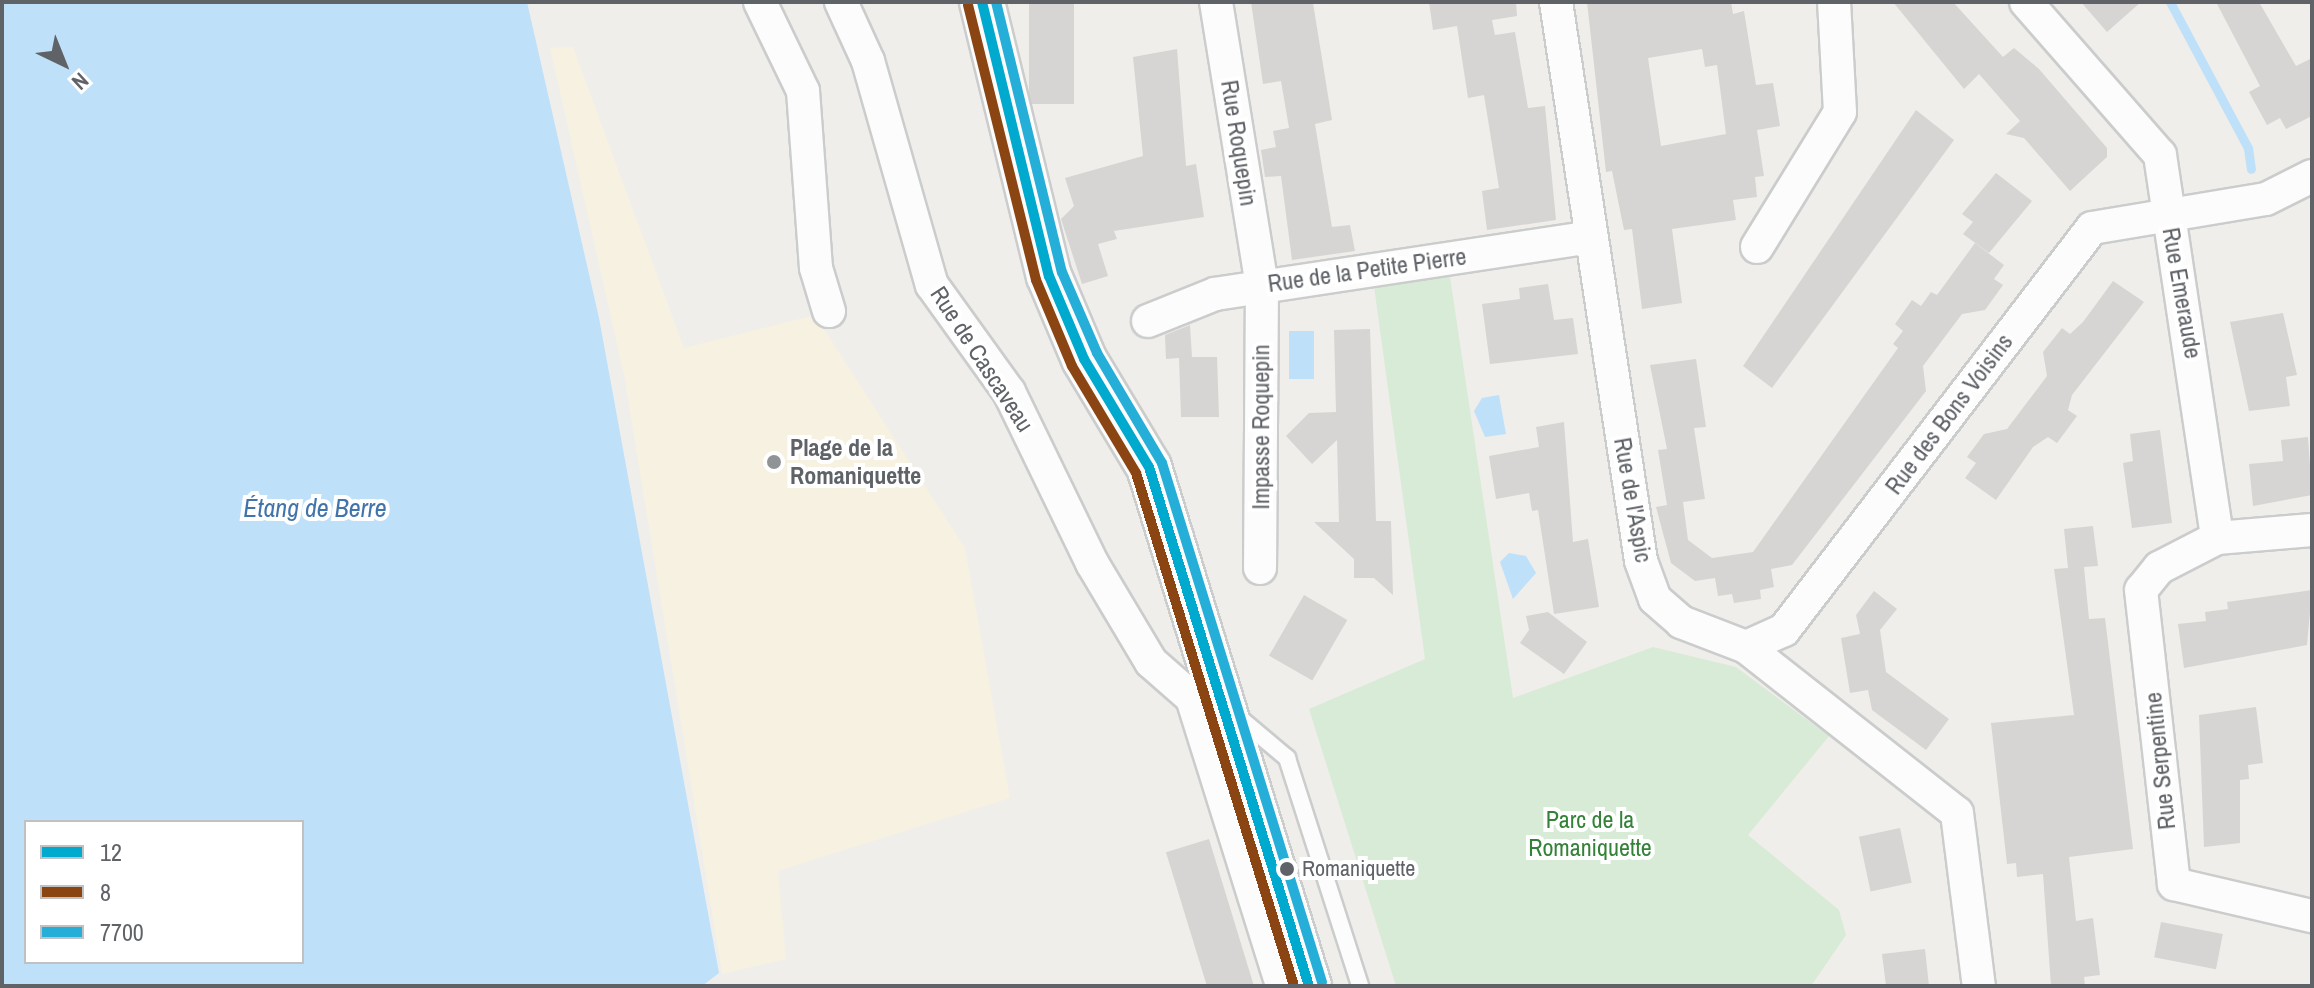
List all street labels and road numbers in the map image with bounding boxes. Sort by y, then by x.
street label: Rue Roquepin [1215,78,1263,208]
street label: Rue Emeraude [2156,225,2208,361]
street label: Rue de la Petite Pierre [1266,242,1468,298]
street label: Rue de Cascaveau [924,281,1040,437]
street label: Rue des Bons Voisins [1879,328,2019,500]
street label: Impasse Roquepin [1247,344,1275,510]
street label: Rue de l'Aspic [1608,435,1658,565]
street label: Rue Serpentine [2138,691,2182,831]

